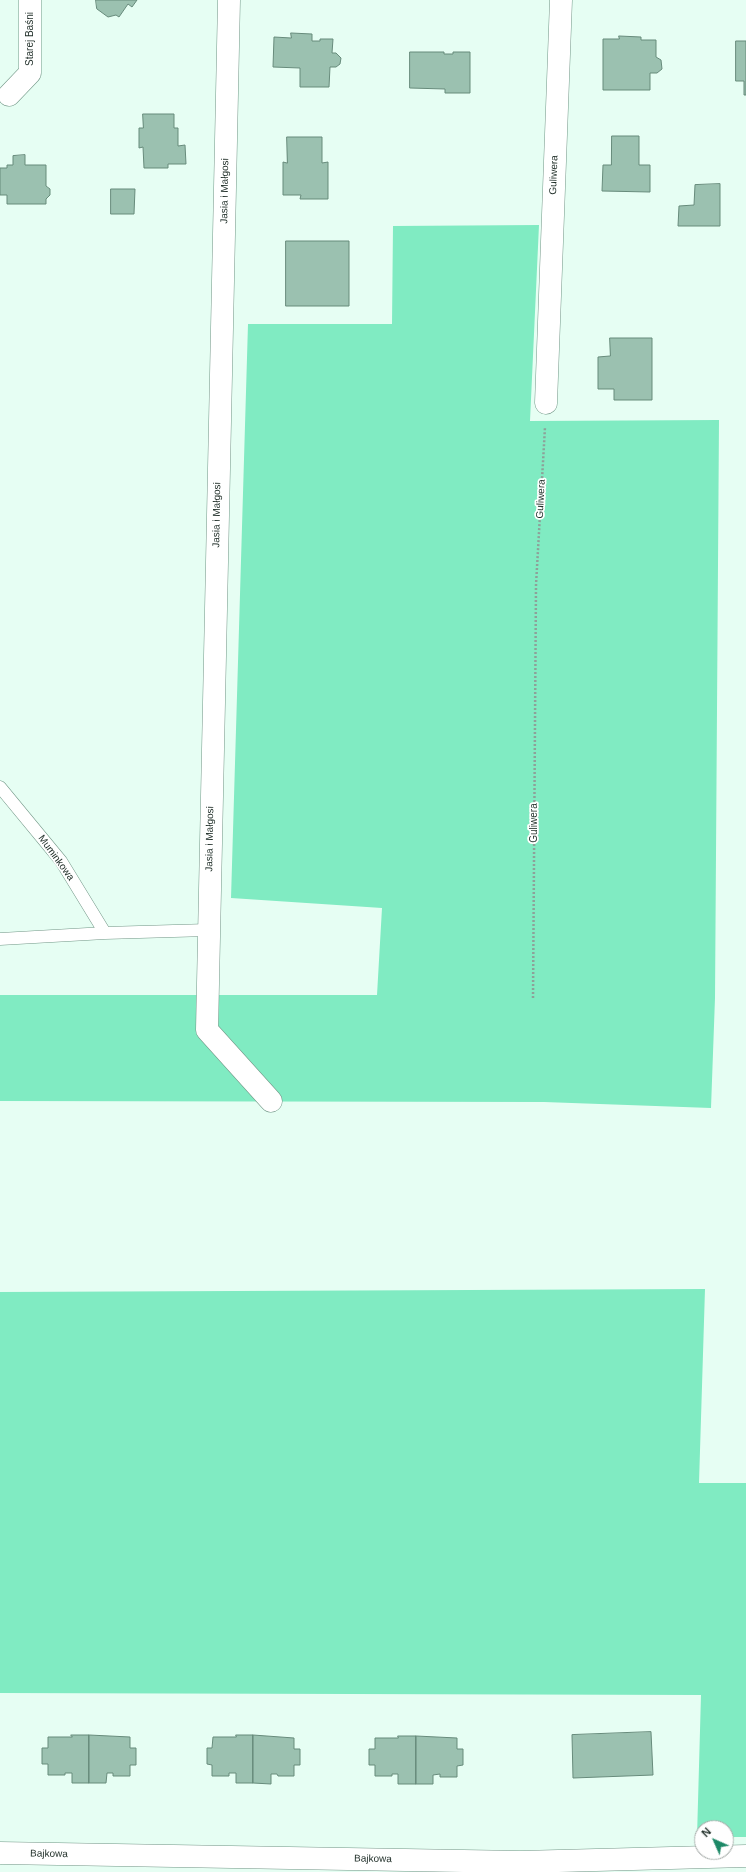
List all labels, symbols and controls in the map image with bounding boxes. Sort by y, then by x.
street label: Starej Baśni [24,12,36,66]
street label: Guliwera [547,155,561,195]
street label: Jasia i Małgosi [218,158,232,224]
street label: Guliwera [534,479,548,519]
street label: Jasia i Małgosi [210,482,224,548]
street label: Guliwera [528,803,540,843]
street label: Jasia i Małgosi [203,806,217,872]
street label: Muminkowa [35,833,77,883]
north arrow [694,1820,734,1860]
text: N [699,1825,713,1839]
street label: Bajkowa [30,1848,68,1860]
street label: Bajkowa [354,1853,392,1865]

